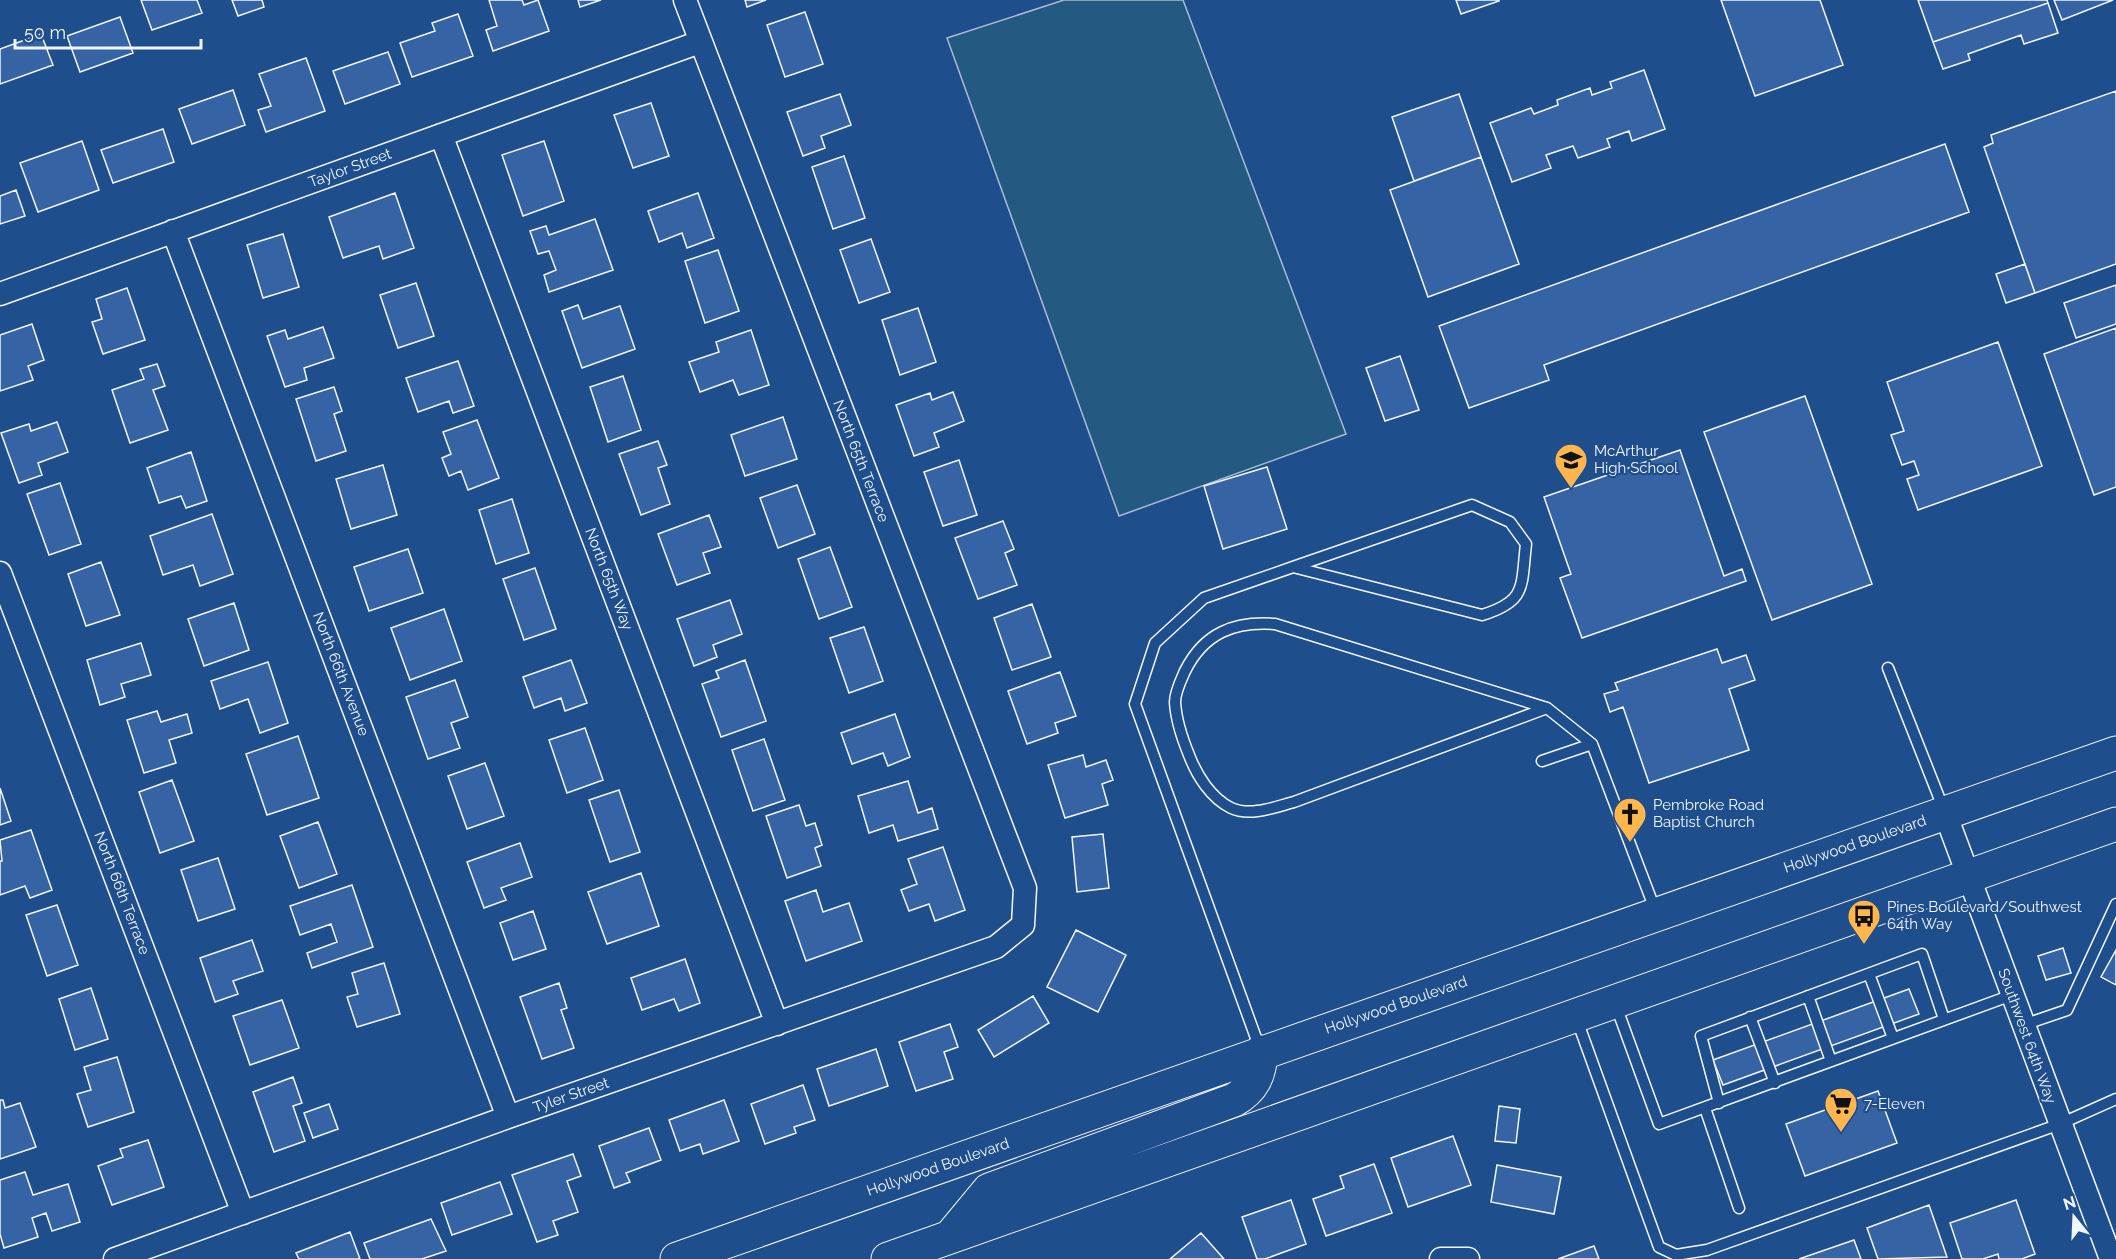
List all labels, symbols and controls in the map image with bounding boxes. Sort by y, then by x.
scale bar [15,12,201,50]
text: 50 m [24,22,66,43]
street label: Taylor Street [306,145,394,191]
street label: North 65th Terrace [829,397,893,525]
school or university icon: McArthur High School [1553,442,1589,489]
place label: McArthur High School [1594,442,1679,477]
street label: North 65th Way [581,525,637,633]
street label: North 66th Avenue [309,610,373,739]
church icon: Pembroke Road Baptist Church [1612,796,1648,843]
place label: Pembroke Road Baptist Church [1653,796,1764,831]
street label: Hollywood Boulevard [1781,811,1929,877]
street label: North 66th Terrace [90,829,154,957]
bus stop icon: Pines Boulevard/Southwest 64th Way [1846,898,1882,945]
place label: Pines Boulevard/Southwest 64th Way [1887,898,2082,933]
street label: Southwest 64th Way [1994,966,2060,1106]
street label: Hollywood Boulevard [1322,972,1470,1038]
street label: Tyler Street [531,1074,611,1116]
supermarket icon: 7-Eleven [1823,1086,1859,1133]
place label: 7-Eleven [1864,1095,1925,1113]
street label: Hollywood Boulevard [864,1134,1012,1200]
north arrow [2044,1187,2104,1247]
text: N [2061,1192,2078,1214]

